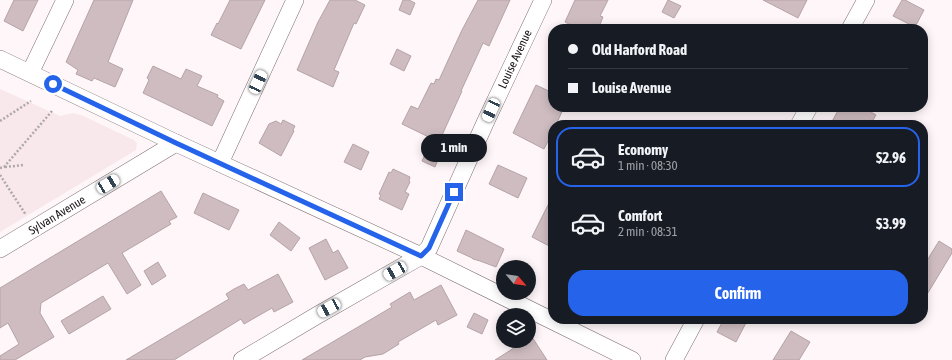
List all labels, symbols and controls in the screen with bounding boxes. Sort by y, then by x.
street label: Louise Avenue [495,27,535,91]
text: Old Harford Road [592,41,687,58]
car [247,69,269,95]
route start [44,75,62,93]
text: Louise Avenue [592,79,671,96]
car [480,97,502,123]
callout: 1 min [421,134,487,162]
icon: car [570,139,606,175]
text: 1 min [441,140,467,155]
text: Economy [618,141,668,158]
text: $2.96 [876,149,906,166]
text: 1 min · 08:30 [618,158,678,173]
car [95,173,121,195]
route end [445,183,463,201]
street label: Sylvan Avenue [26,193,88,237]
icon: car [570,205,606,241]
text: Comfort [618,207,662,224]
text: $3.99 [876,215,906,232]
text: 2 min · 08:31 [618,224,678,239]
car [382,260,408,282]
north arrow [496,260,536,300]
map controls [496,260,536,348]
button: Confirm [568,270,908,316]
car [316,297,342,319]
button: layers [496,308,536,348]

